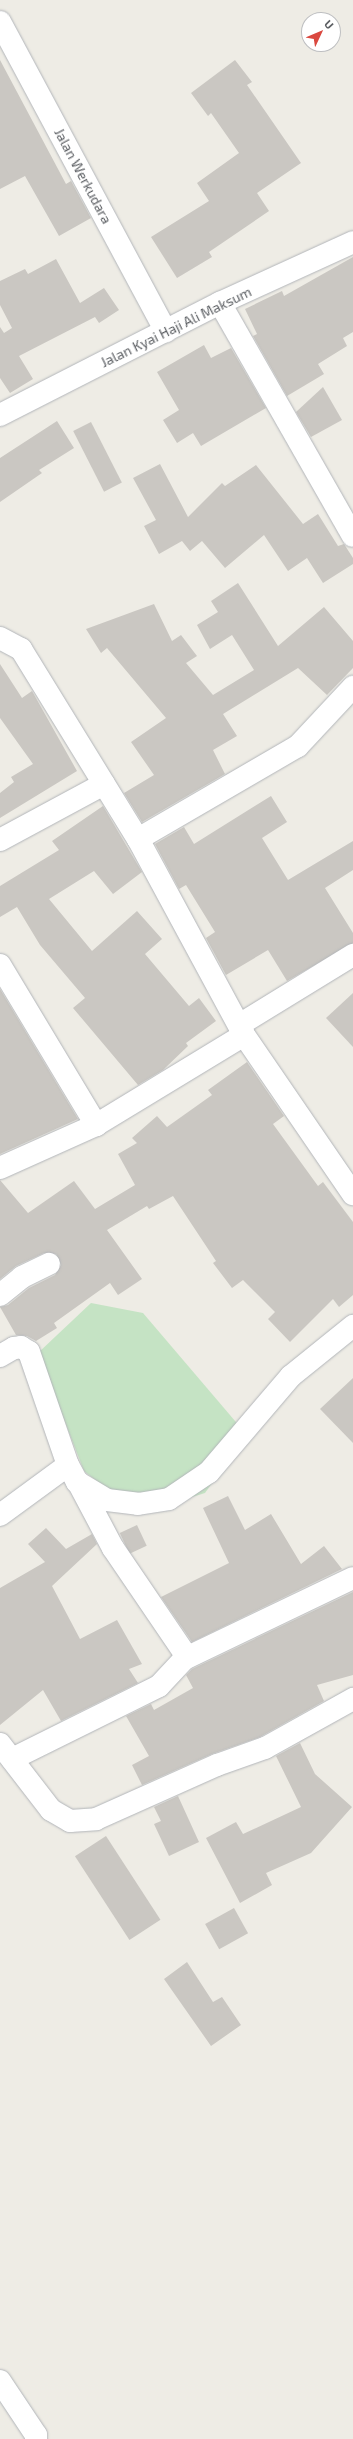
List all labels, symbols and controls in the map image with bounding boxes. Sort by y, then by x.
north arrow [301,12,341,52]
text: U [322,17,337,31]
street label: Jalan Werkudara [51,125,115,227]
street label: Jalan Kyai Haji Ali Maksum [98,283,254,371]

